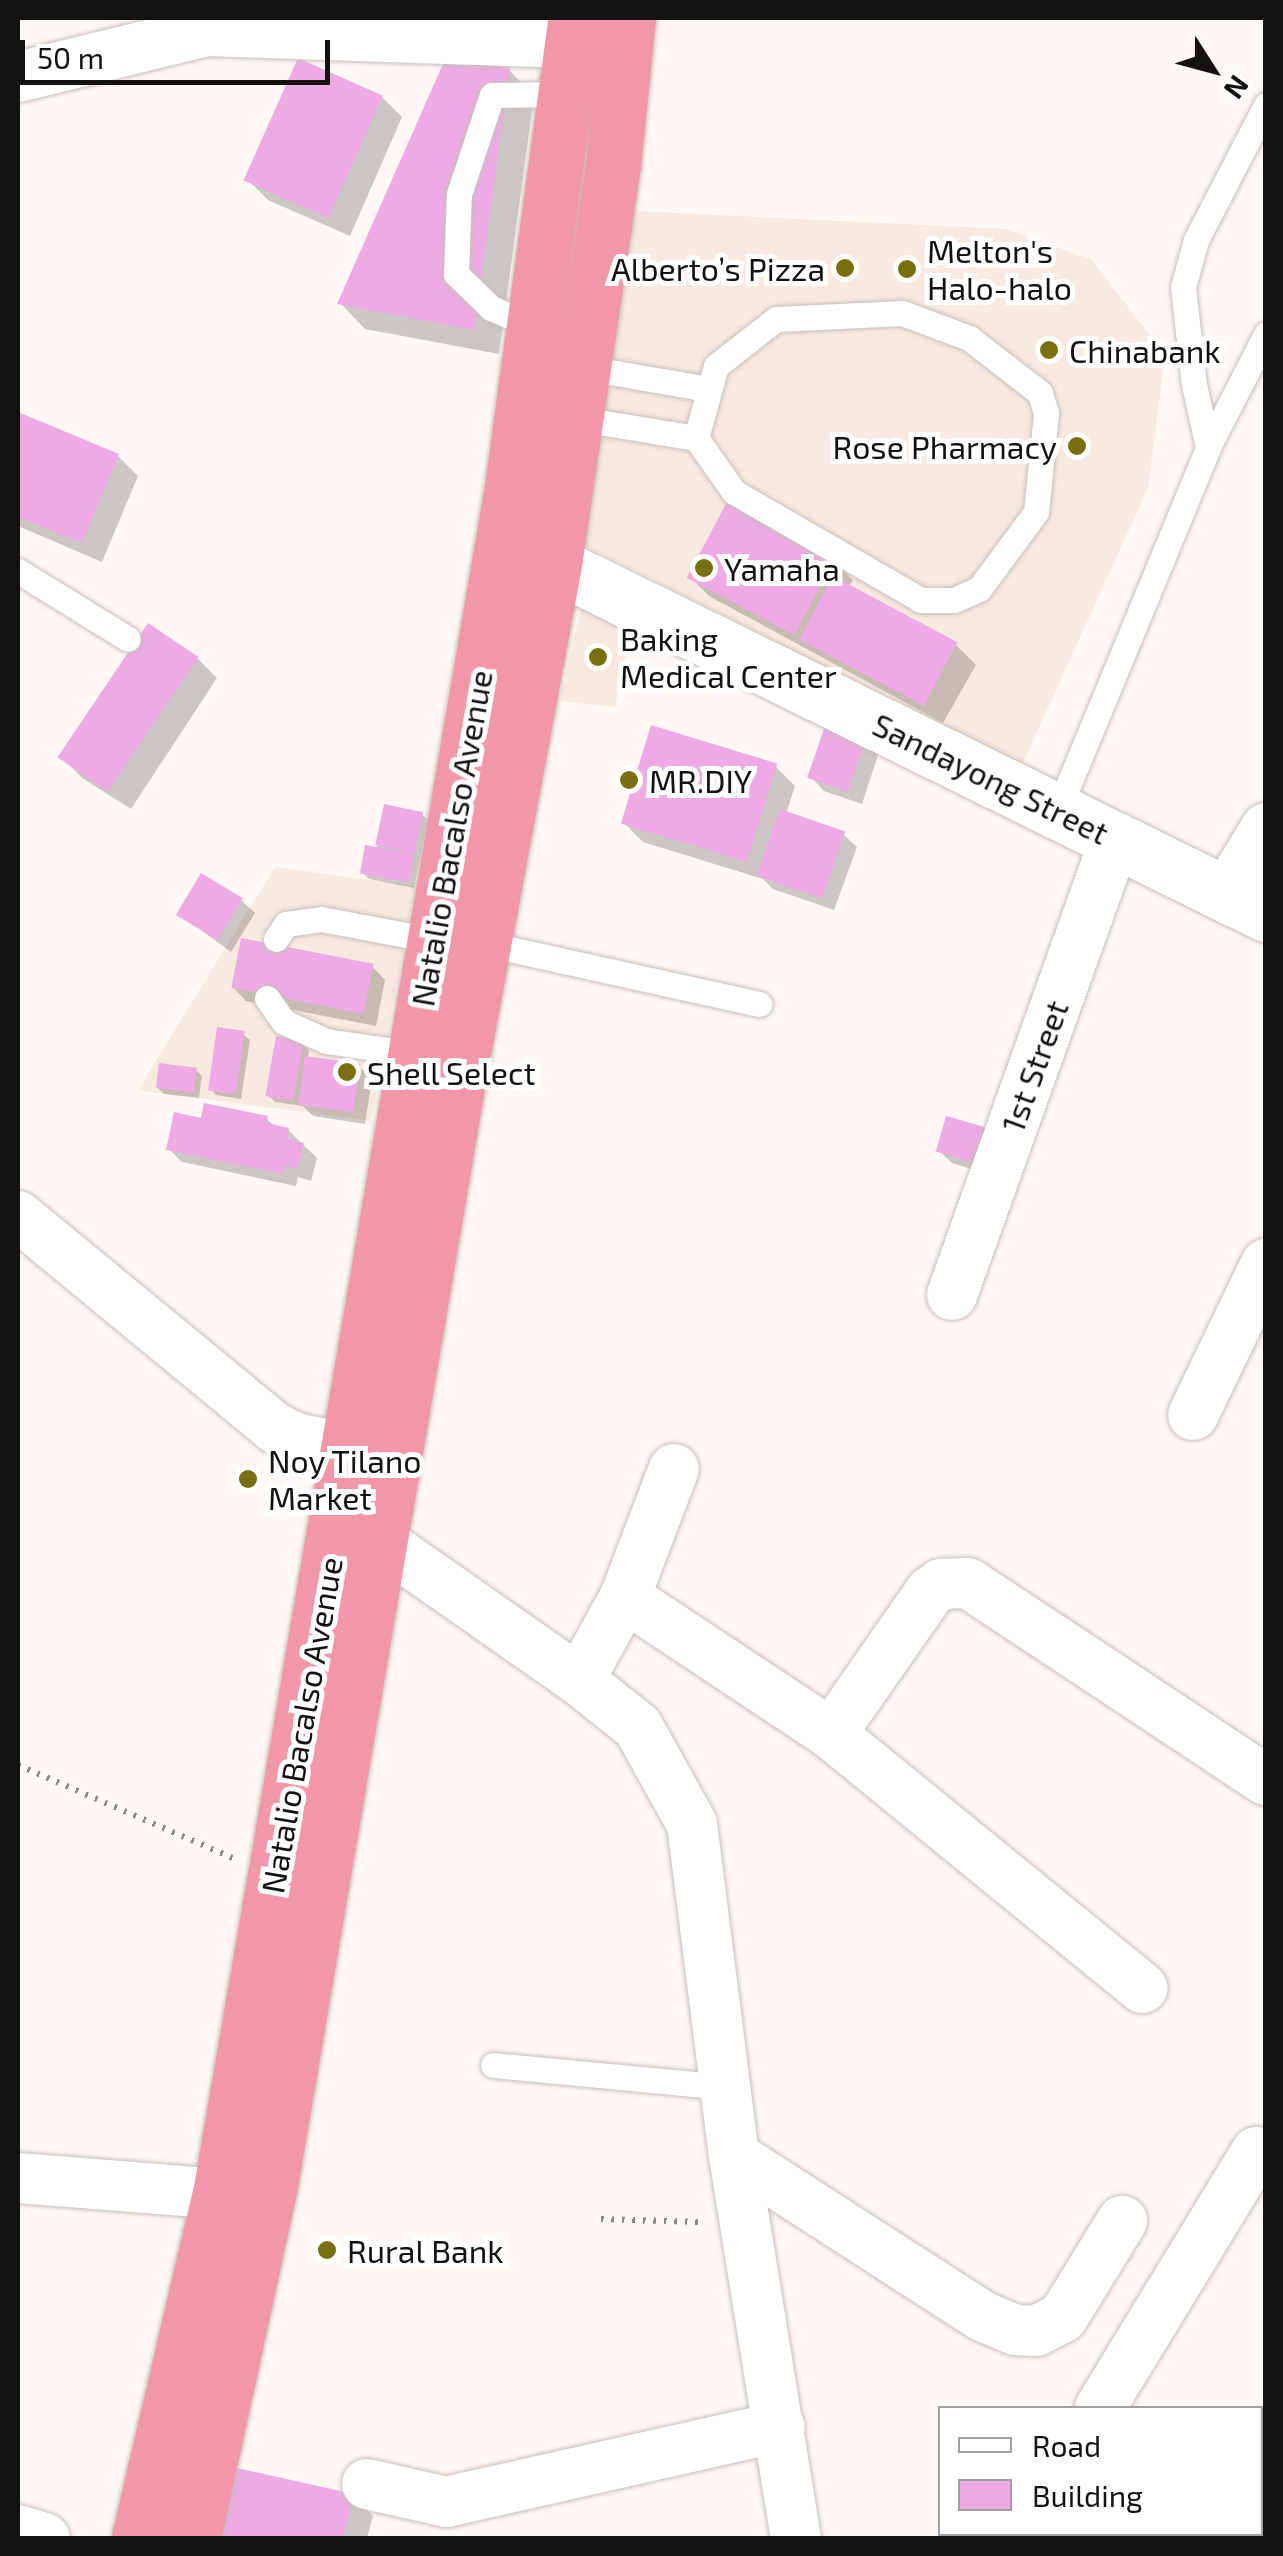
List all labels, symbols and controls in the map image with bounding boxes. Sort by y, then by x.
scale bar [25,20,335,82]
north arrow [1163,20,1263,120]
text: 50 m [37,39,104,75]
text: N [1218,69,1257,106]
place label: Melton's Halo-halo [927,232,1072,307]
place label: Alberto’s Pizza [611,249,825,287]
marker: Alberto’s Pizza [834,257,856,279]
marker: Melton's Halo-halo [896,258,918,280]
place label: Chinabank [1069,331,1221,369]
marker: Chinabank [1038,339,1060,361]
place label: Rose Pharmacy [833,427,1057,465]
marker: Rose Pharmacy [1066,435,1088,457]
place label: Yamaha [724,549,840,587]
marker: Yamaha [693,557,715,579]
place label: Baking Medical Center [620,620,838,695]
marker: Baking Medical Center [585,644,611,670]
street label: Natalio Bacalso Avenue [402,666,500,1010]
street label: Sandayong Street [867,704,1115,852]
place label: MR.DIY [649,761,752,799]
marker: MR.DIY [618,769,640,791]
street label: 1st Street [992,995,1076,1137]
place label: Shell Select [367,1053,537,1091]
marker: Shell Select [336,1061,358,1083]
place label: Noy Tilano Market [268,1442,423,1517]
marker: Noy Tilano Market [237,1468,259,1490]
street label: Natalio Bacalso Avenue [252,1553,350,1897]
place label: Rural Bank [347,2231,504,2269]
marker: Rural Bank [316,2239,338,2261]
legend [938,2406,1263,2536]
text: Road [1032,2427,1101,2463]
text: Building [1032,2477,1143,2513]

